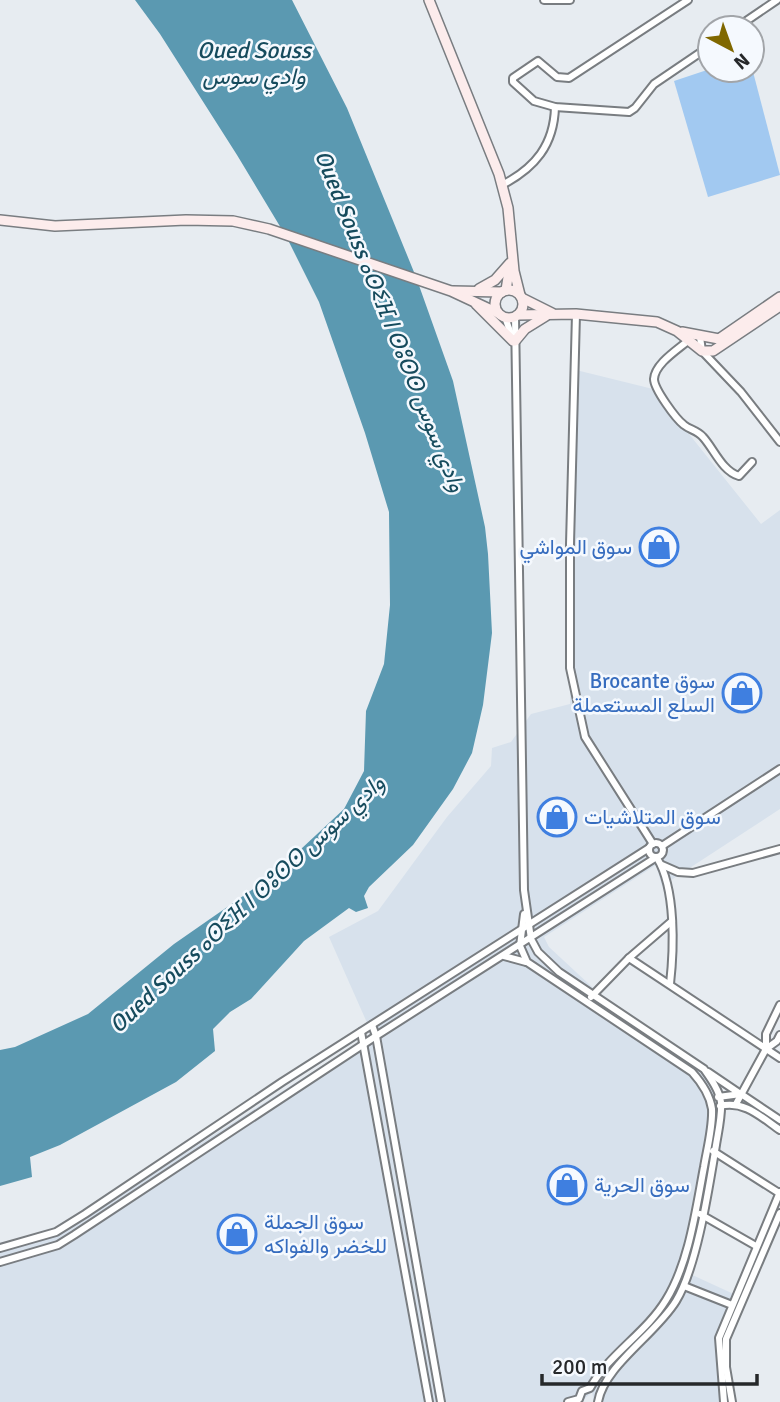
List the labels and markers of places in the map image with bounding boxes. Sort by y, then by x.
shop icon: سوق المواشي [638,526,680,568]
place label: سوق المواشي [520,534,632,564]
place label: Brocante سوق السلع المستعملة [573,668,715,719]
shop icon: Brocante سوق السلع المستعملة [721,672,763,714]
shop icon: سوق المتلاشيات [536,796,578,838]
place label: سوق المتلاشيات [584,804,721,830]
shop icon: سوق الحرية [546,1164,588,1206]
place label: سوق الحرية [594,1172,690,1198]
place label: سوق الجملة للخضر والفواكه [264,1209,387,1259]
shop icon: سوق الجملة للخضر والفواكه [216,1213,258,1255]

